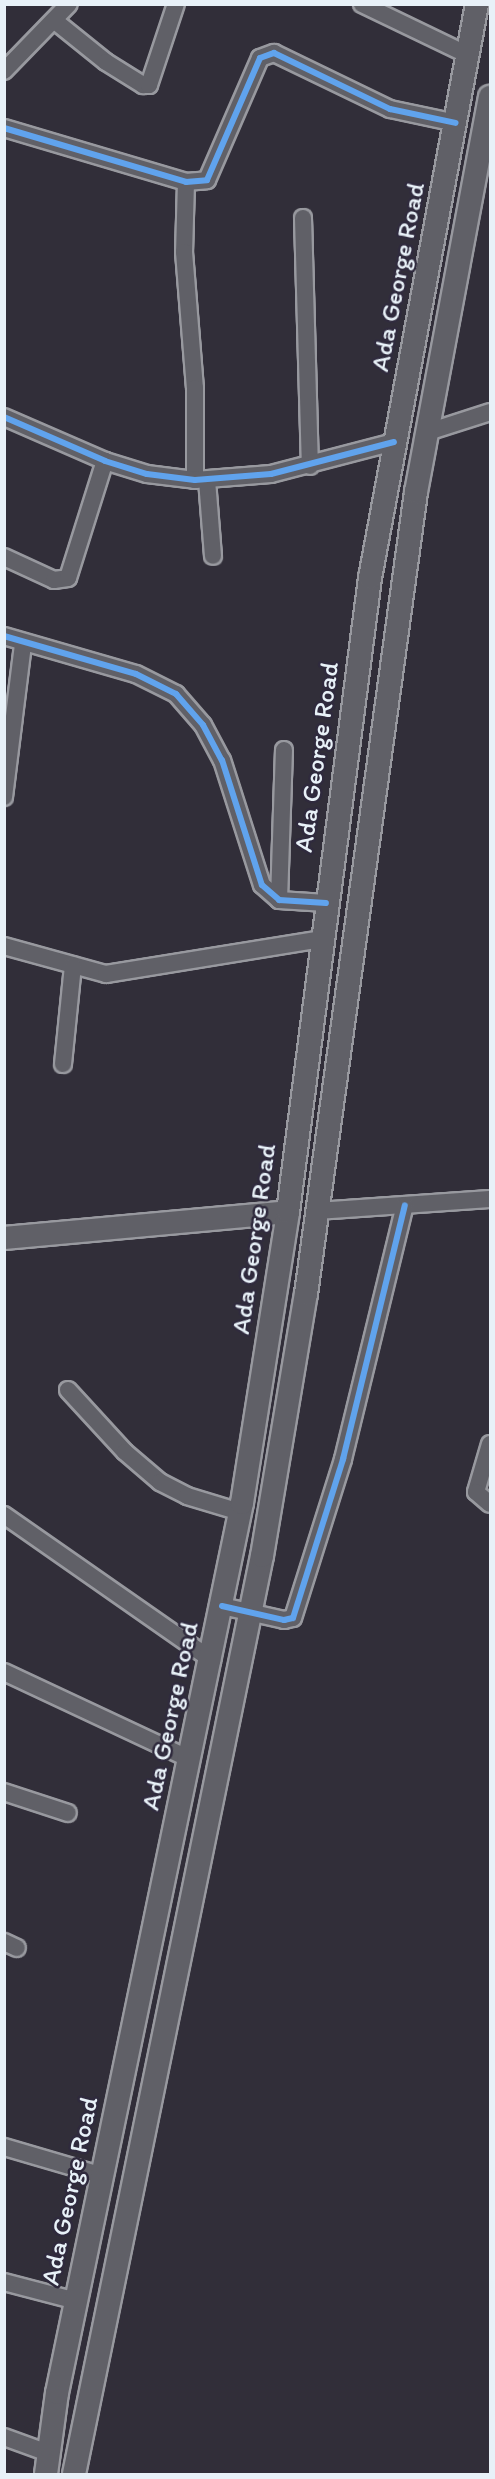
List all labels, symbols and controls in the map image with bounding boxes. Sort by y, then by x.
street label: Ada George Road [364,180,432,374]
street label: Ada George Road [288,660,346,854]
street label: Ada George Road [225,1142,283,1336]
street label: Ada George Road [135,1619,205,1813]
street label: Ada George Road [35,2094,105,2288]

